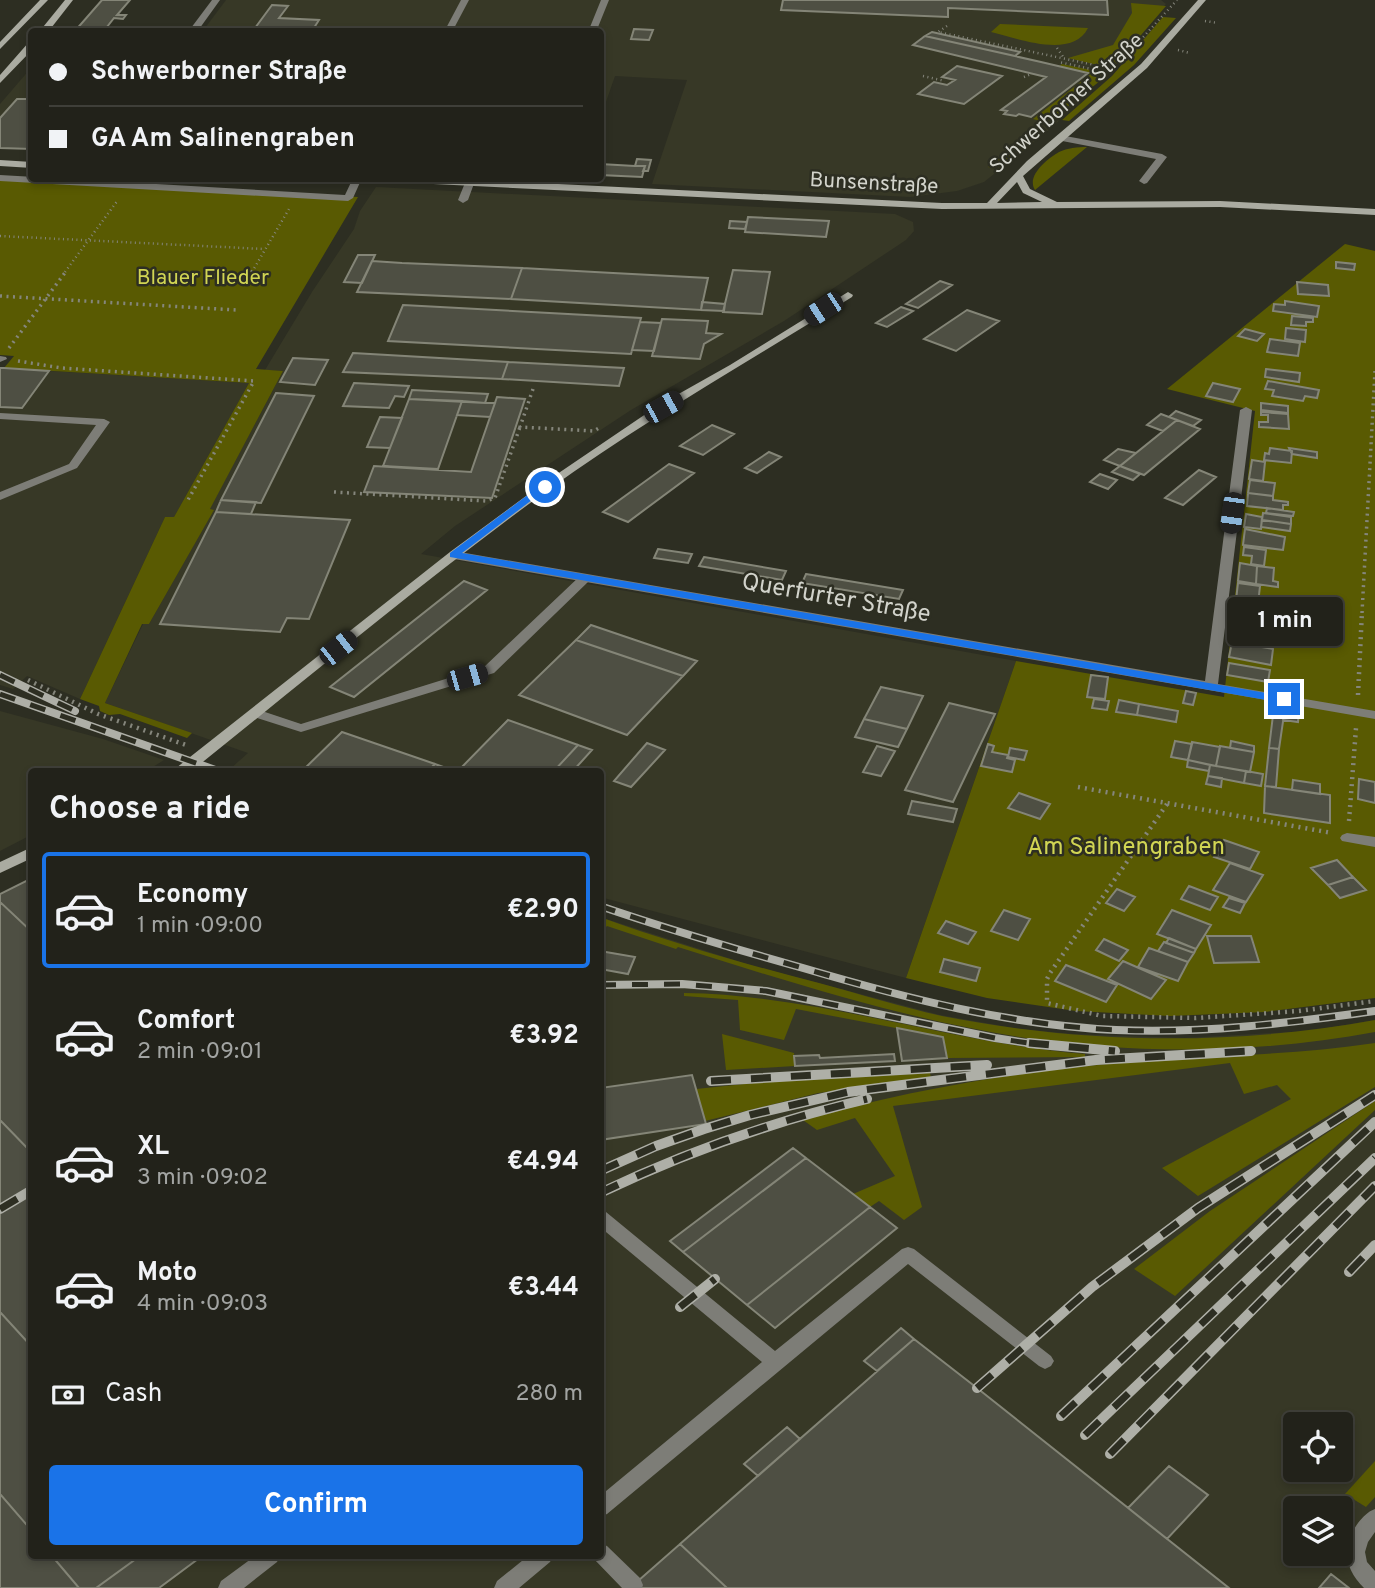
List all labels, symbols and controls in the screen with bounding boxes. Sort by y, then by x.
street label: Schwerborner Straße [984,28,1150,180]
text: Schwerborner Straße [91,56,347,89]
text: GA Am Salinengraben [91,123,355,156]
street label: Bunsenstraße [809,167,939,201]
park label: Blauer Flieder [137,265,269,292]
car [800,289,847,329]
car [640,388,687,426]
route start [529,471,561,503]
car [1219,491,1246,535]
street label: Querfurter Straße [739,568,933,630]
callout: 1 min [1226,598,1342,646]
text: 1 min [1257,607,1313,636]
car [315,627,362,669]
car [444,661,491,693]
route end [1268,683,1300,715]
text: Choose a ride [49,790,250,830]
park label: Am Salinengraben [1027,833,1225,863]
icon: car [53,879,116,942]
text: Economy [137,879,248,912]
text: €2.90 [507,894,579,927]
text: 1 min · 09:00 [137,912,263,941]
icon: car [53,1005,116,1068]
text: Comfort [137,1005,235,1038]
text: €3.92 [509,1020,579,1053]
text: 2 min · 09:01 [137,1038,263,1067]
icon: car [53,1131,116,1194]
text: XL [137,1131,169,1164]
text: €4.94 [507,1146,579,1179]
text: 3 min · 09:02 [137,1164,268,1193]
icon: car [53,1257,116,1320]
text: Moto [137,1257,197,1290]
text: €3.44 [508,1272,579,1305]
text: 4 min · 09:03 [137,1290,268,1319]
icon: cash [49,1376,87,1414]
text: Cash [105,1378,162,1411]
text: 280 m [515,1380,583,1409]
map controls [1283,1412,1353,1566]
button: locate [1283,1412,1353,1482]
button: Confirm [49,1465,583,1545]
button: layers [1283,1496,1353,1566]

